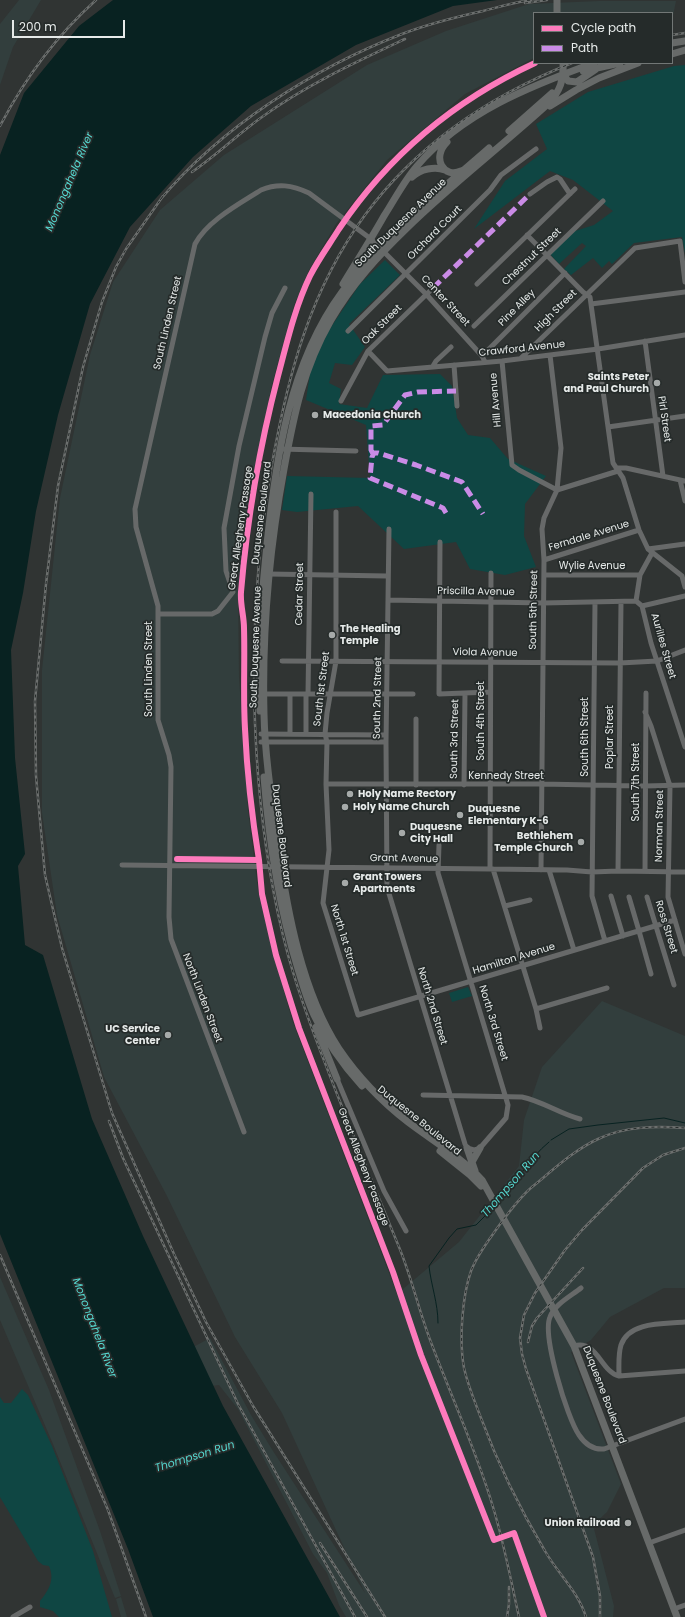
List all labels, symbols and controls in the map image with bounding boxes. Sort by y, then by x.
scale bar [14,12,127,38]
legend [533,12,673,64]
text: 200 m [19,18,57,35]
text: Cycle path [571,19,636,36]
text: Path [571,39,598,56]
water label: Monongahela River [43,131,97,233]
street label: South Duquesne Avenue [353,176,449,270]
street label: Orchard Court [405,203,465,263]
street label: Chestnut Street [500,226,564,288]
street label: Center Street [418,273,472,329]
street label: South Linden Street [151,275,185,371]
street label: Pine Alley [496,287,538,329]
street label: High Street [532,287,580,335]
street label: Oak Street [359,302,405,348]
street label: Crawford Avenue [478,338,566,360]
place label: Saints Peter and Paul Church [564,371,649,394]
street label: Hill Avenue [488,372,504,428]
marker: Saints Peter and Paul Church [652,378,662,388]
street label: Pirl Street [655,395,673,443]
place label: Macedonia Church [323,409,421,421]
marker: Macedonia Church [310,410,320,420]
street label: Duquesne Boulevard [250,461,274,565]
street label: Great Allegheny Passage [226,465,256,591]
street label: Ferndale Avenue [547,518,631,554]
street label: Wylie Avenue [559,560,625,572]
street label: Cedar Street [293,562,307,626]
street label: South 5th Street [527,570,541,650]
street label: Priscilla Avenue [437,585,515,599]
street label: South Duquesne Avenue [248,586,264,708]
street label: Aurilles Street [648,612,678,680]
street label: South Linden Street [143,621,155,717]
place label: The Healing Temple [340,623,401,646]
marker: The Healing Temple [327,630,337,640]
street label: Viola Avenue [452,646,518,660]
street label: South 1st Street [311,651,333,727]
street label: South 2nd Street [371,657,385,739]
street label: South 4th Street [475,681,487,761]
street label: South 6th Street [579,697,591,777]
street label: South 3rd Street [448,699,462,779]
street label: Poplar Street [604,705,616,769]
street label: South 7th Street [630,743,642,821]
street label: Kennedy Street [468,770,544,782]
street label: Duquesne Boulevard [269,784,293,888]
place label: Holy Name Rectory [358,788,456,800]
marker: Holy Name Rectory [345,789,355,799]
street label: Norman Street [653,790,667,862]
place label: Holy Name Church [353,801,449,813]
marker: Holy Name Church [340,802,350,812]
place label: Duquesne Elementary K-6 [468,803,549,826]
marker: Duquesne Elementary K-6 [455,810,465,820]
place label: Duquesne City Hall [410,821,462,844]
marker: Duquesne City Hall [397,828,407,838]
place label: Bethlehem Temple Church [494,830,573,854]
marker: Bethlehem Temple Church [576,837,586,847]
street label: Grant Avenue [370,852,438,866]
place label: Grant Towers Apartments [353,871,422,894]
marker: Grant Towers Apartments [340,878,350,888]
street label: Ross Street [652,899,680,955]
street label: North 1st Street [327,903,361,977]
street label: Hamilton Avenue [471,941,557,977]
street label: North Linden Street [179,952,225,1044]
street label: North 2nd Street [414,966,450,1046]
street label: North 3rd Street [476,984,510,1062]
place label: UC Service Center [105,1023,160,1046]
marker: UC Service Center [163,1030,173,1040]
street label: Duquesne Boulevard [375,1084,463,1158]
street label: Great Allegheny Passage [335,1106,391,1228]
water label: Thompson Run [479,1149,543,1221]
water label: Monongahela River [69,1276,119,1380]
street label: Duquesne Boulevard [580,1344,628,1446]
water label: Thompson Run [154,1439,236,1475]
place label: Union Railroad [545,1517,620,1529]
marker: Union Railroad [623,1518,633,1528]

